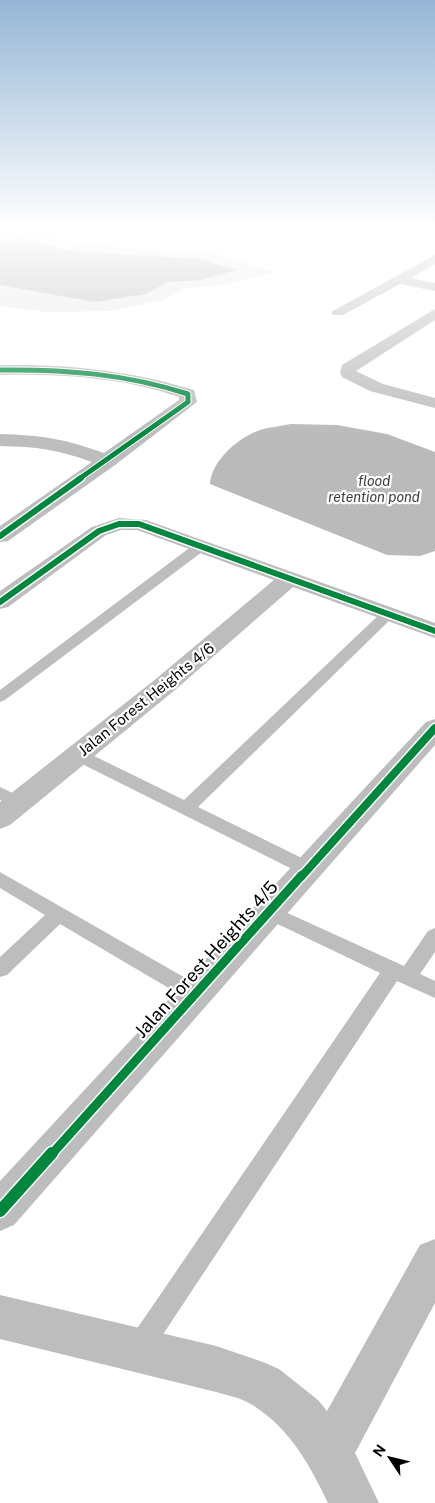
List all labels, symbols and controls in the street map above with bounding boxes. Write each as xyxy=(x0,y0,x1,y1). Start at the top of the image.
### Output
water label: flood retention pond xyxy=(328,473,420,505)
street label: Jalan Forest Heights 4/6 xyxy=(75,639,217,759)
street label: Jalan Forest Heights 4/5 xyxy=(130,876,282,1042)
north arrow xyxy=(365,1433,415,1483)
text: N xyxy=(370,1441,389,1460)

